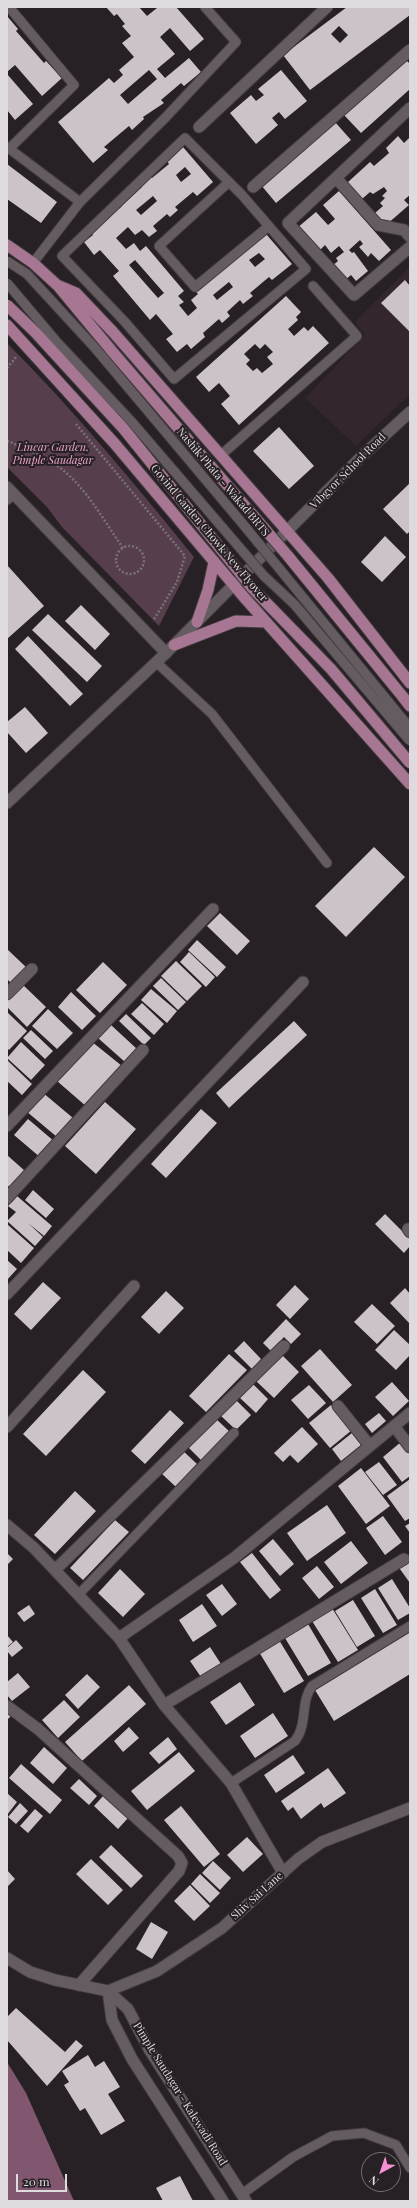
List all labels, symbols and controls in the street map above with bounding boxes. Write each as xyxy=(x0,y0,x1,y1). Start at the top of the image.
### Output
street label: Nashik Phata - Wakad BRTS xyxy=(174,425,272,539)
street label: Vibgyor School Road xyxy=(307,430,389,512)
park label: Linear Garden, Pimple Saudagar xyxy=(13,441,93,467)
street label: Govind Garden Chowk New Flyover xyxy=(148,462,270,604)
street label: Shiv Sai Lane xyxy=(228,1869,286,1923)
street label: Pimple Saudagar - Kalewadi Road xyxy=(130,2020,230,2168)
north arrow xyxy=(361,2152,401,2192)
scale bar xyxy=(18,2166,69,2192)
text: 20 m xyxy=(23,2173,50,2189)
text: N xyxy=(366,2173,381,2189)

